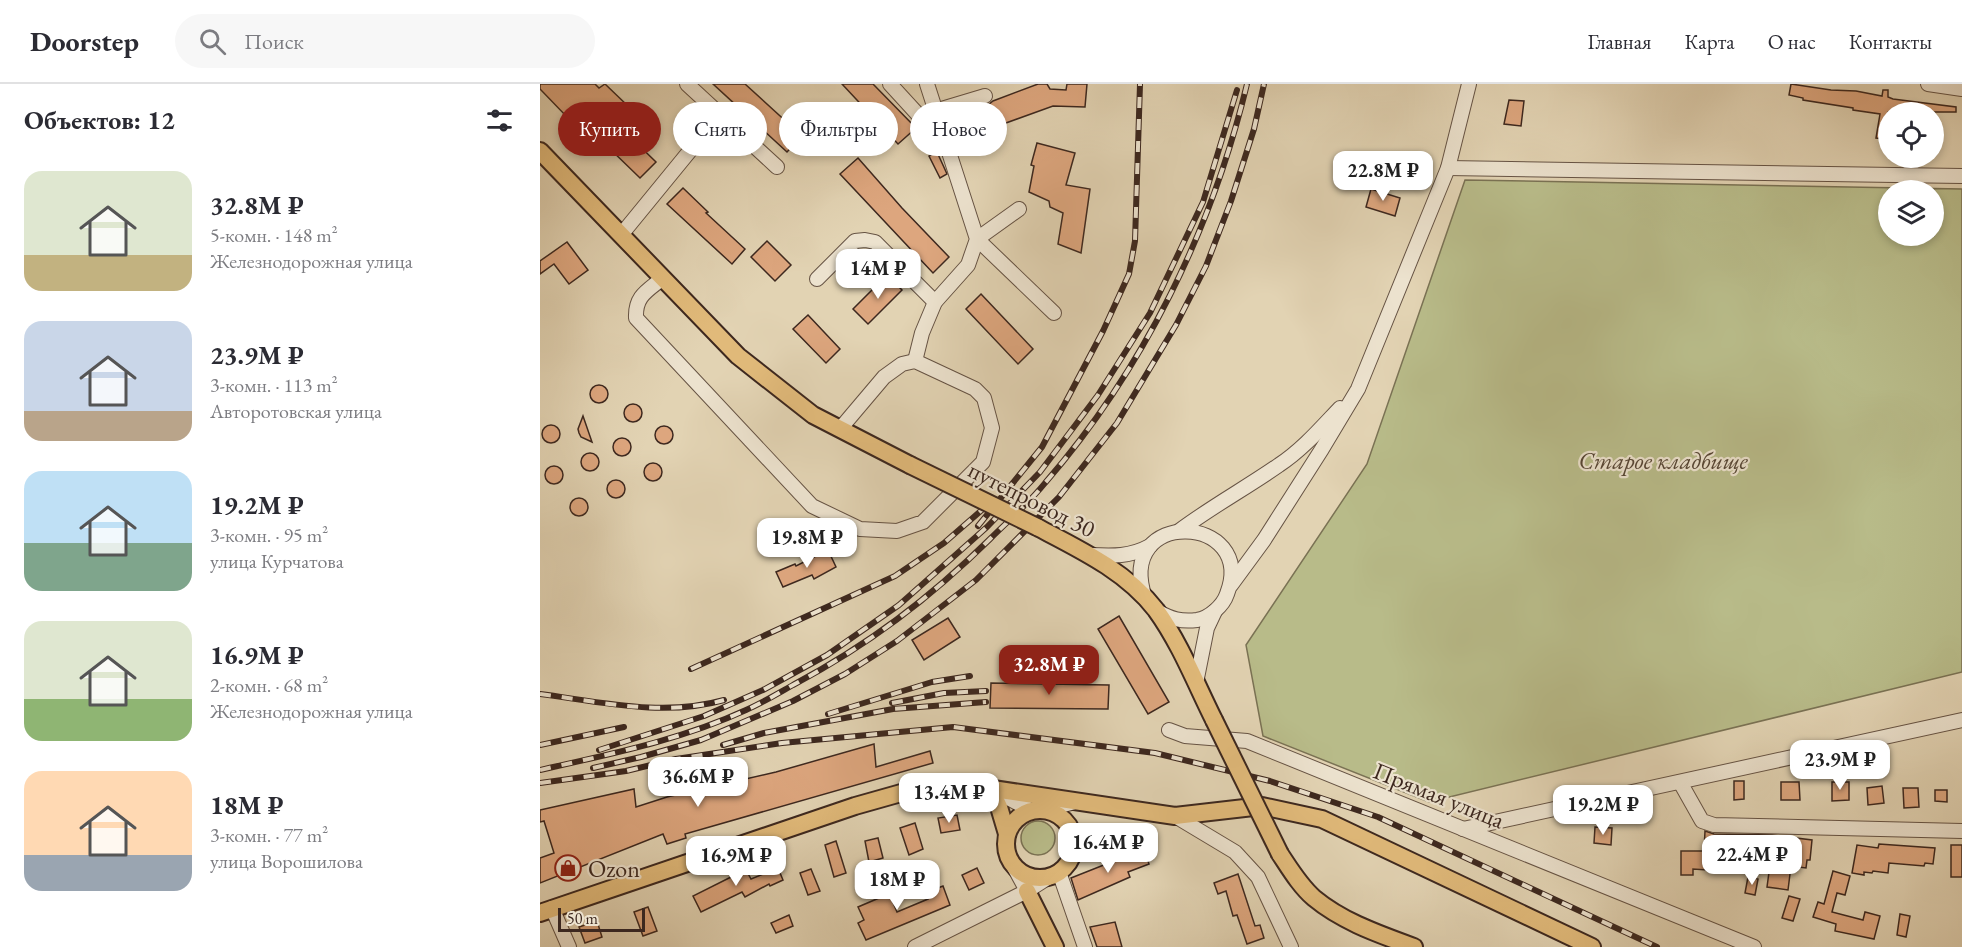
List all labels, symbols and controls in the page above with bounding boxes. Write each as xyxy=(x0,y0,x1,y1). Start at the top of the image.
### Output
search box xyxy=(175,14,595,68)
text: Doorstep xyxy=(30,23,139,59)
icon: search xyxy=(196,25,229,58)
text: Поиск xyxy=(244,27,304,56)
text: Главная xyxy=(1587,28,1651,55)
text: Карта xyxy=(1684,28,1735,55)
text: О нас xyxy=(1768,28,1816,55)
text: Контакты xyxy=(1849,28,1932,55)
chip: Купить xyxy=(558,102,661,156)
chip: Снять xyxy=(673,102,767,156)
chip: Фильтры xyxy=(779,102,898,156)
chip: Новое xyxy=(910,102,1007,156)
map controls xyxy=(1878,102,1944,246)
button: locate xyxy=(1878,102,1944,168)
text: Объектов: 12 xyxy=(24,103,175,137)
icon: filters xyxy=(483,104,516,137)
pin: 22.8M ₽ xyxy=(1328,151,1438,202)
text: 22.8M ₽ xyxy=(1347,157,1419,183)
button: layers xyxy=(1878,180,1944,246)
text: 32.8M ₽ xyxy=(210,188,304,222)
icon: home xyxy=(72,195,144,267)
text: 5-комн. · 148 m² xyxy=(210,222,338,248)
text: Железнодорожная улица xyxy=(210,248,413,274)
pin: 14M ₽ xyxy=(836,249,920,300)
text: 14M ₽ xyxy=(850,255,906,281)
text: 23.9M ₽ xyxy=(210,338,304,372)
icon: home xyxy=(72,345,144,417)
text: 3-комн. · 113 m² xyxy=(210,372,338,398)
text: Авторотовская улица xyxy=(210,398,382,424)
park label: Старое кладбище xyxy=(1578,445,1748,476)
street label: путепровод 30 xyxy=(963,454,1101,544)
text: 19.2M ₽ xyxy=(210,488,304,522)
icon: home xyxy=(72,495,144,567)
pin: 19.8M ₽ xyxy=(752,518,862,569)
text: 3-комн. · 95 m² xyxy=(210,522,328,548)
text: 19.8M ₽ xyxy=(771,524,843,550)
text: улица Курчатова xyxy=(210,548,344,574)
text: 16.9M ₽ xyxy=(210,638,304,672)
icon: home xyxy=(72,645,144,717)
pin: 32.8M ₽ xyxy=(994,645,1104,696)
text: 32.8M ₽ xyxy=(1013,651,1085,677)
text: 2-комн. · 68 m² xyxy=(210,672,328,698)
text: Железнодорожная улица xyxy=(210,698,413,724)
pin: 23.9M ₽ xyxy=(1785,740,1895,791)
text: 23.9M ₽ xyxy=(1804,746,1876,772)
street label: Прямая улица xyxy=(1369,755,1510,836)
pin: 36.6M ₽ xyxy=(643,757,753,808)
text: 36.6M ₽ xyxy=(662,763,734,789)
pin: 13.4M ₽ xyxy=(894,773,1004,824)
text: 13.4M ₽ xyxy=(913,779,985,805)
pin: 19.2M ₽ xyxy=(1548,785,1658,836)
text: 18M ₽ xyxy=(210,788,284,822)
text: 19.2M ₽ xyxy=(1567,791,1639,817)
icon: home xyxy=(72,795,144,867)
text: 3-комн. · 77 m² xyxy=(210,822,328,848)
pin: 16.4M ₽ xyxy=(1053,823,1163,874)
text: 16.4M ₽ xyxy=(1072,829,1144,855)
pin: 22.4M ₽ xyxy=(1697,835,1807,886)
pin: 16.9M ₽ xyxy=(681,836,791,887)
text: 22.4M ₽ xyxy=(1716,841,1788,867)
text: 16.9M ₽ xyxy=(700,842,772,868)
text: улица Ворошилова xyxy=(210,848,363,874)
shop icon: Ozon xyxy=(553,853,583,883)
place label: Ozon xyxy=(588,853,640,884)
pin: 18M ₽ xyxy=(855,860,939,911)
text: 18M ₽ xyxy=(869,866,925,892)
scale bar xyxy=(558,905,645,932)
text: 50 m xyxy=(567,908,598,929)

